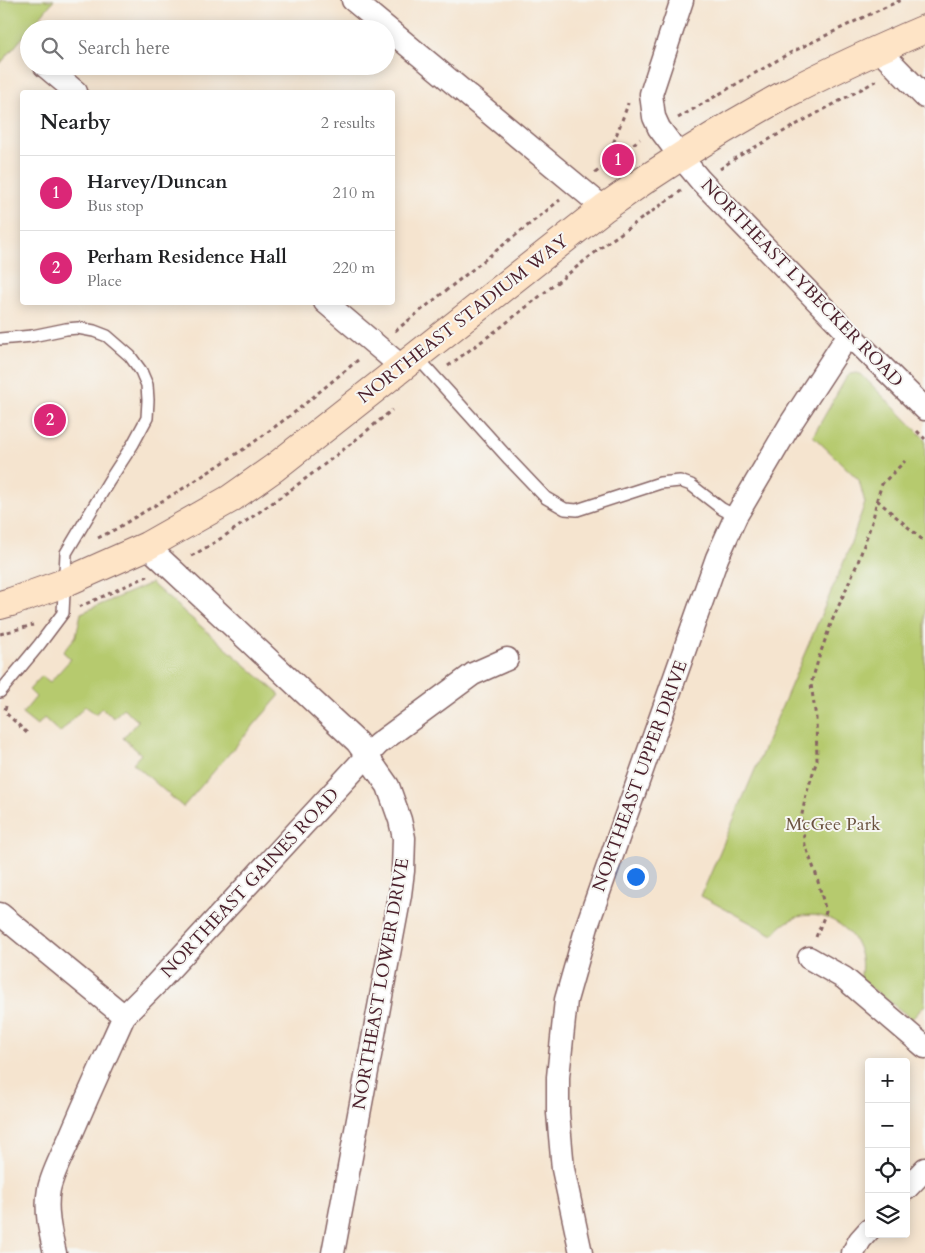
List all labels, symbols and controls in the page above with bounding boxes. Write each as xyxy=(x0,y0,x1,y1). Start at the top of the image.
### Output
search box xyxy=(20,20,395,75)
icon: search xyxy=(38,34,66,62)
text: Search here xyxy=(78,35,170,61)
text: Nearby xyxy=(40,108,111,137)
text: 2 results xyxy=(321,112,375,134)
pin: 1 xyxy=(602,141,634,179)
text: Harvey/Duncan xyxy=(87,169,228,195)
street label: NORTHEAST LYBECKER ROAD xyxy=(695,173,909,393)
text: 1 xyxy=(52,182,60,204)
text: 210 m xyxy=(333,182,375,204)
text: Bus stop xyxy=(87,195,144,217)
street label: NORTHEAST STADIUM WAY xyxy=(352,228,574,409)
text: Perham Residence Hall xyxy=(87,244,287,270)
text: 2 xyxy=(52,257,60,279)
text: 220 m xyxy=(333,257,375,279)
text: Place xyxy=(87,270,122,292)
pin: 2 xyxy=(34,401,66,439)
street label: NORTHEAST UPPER DRIVE xyxy=(586,657,694,895)
street label: NORTHEAST GAINES ROAD xyxy=(155,782,345,984)
park label: McGee Park xyxy=(785,812,881,837)
street label: NORTHEAST LOWER DRIVE xyxy=(347,856,415,1112)
your location xyxy=(623,864,649,890)
map controls xyxy=(865,1058,910,1238)
button: + xyxy=(865,1058,910,1103)
button: − xyxy=(865,1103,910,1148)
button: locate xyxy=(865,1148,910,1193)
button: layers xyxy=(865,1193,910,1238)

